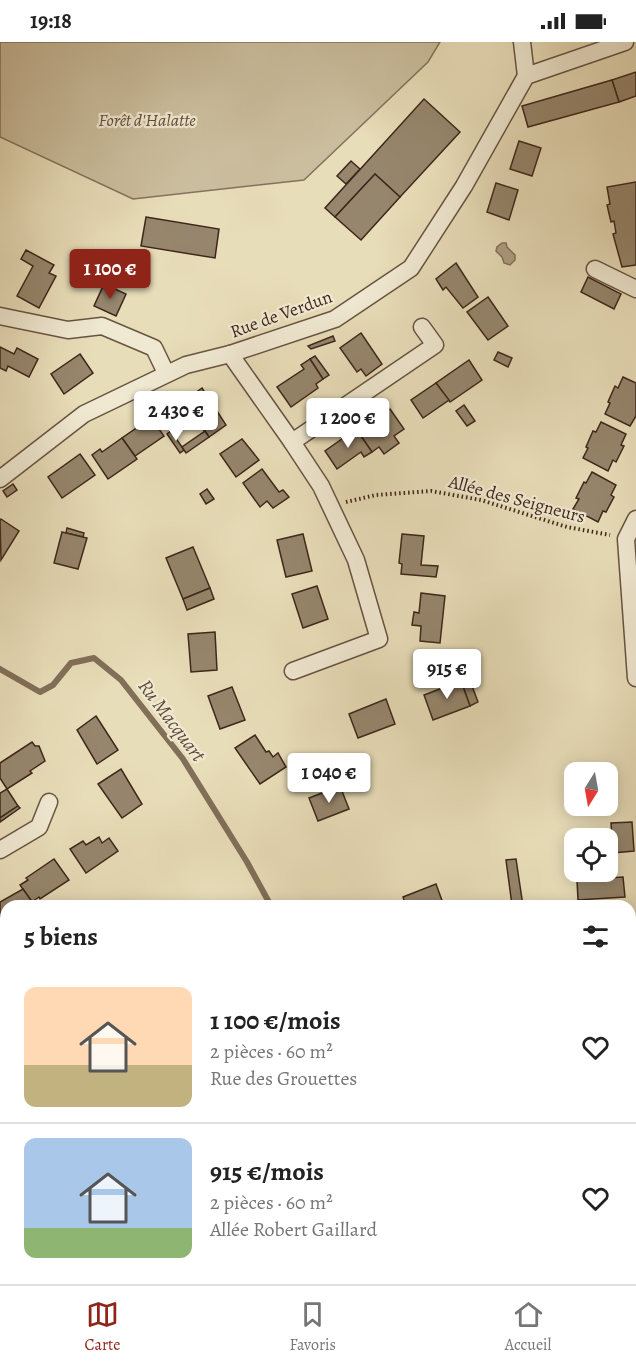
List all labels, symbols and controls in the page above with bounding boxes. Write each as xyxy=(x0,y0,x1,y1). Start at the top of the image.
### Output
text: 19:18 xyxy=(30,6,72,36)
park label: Forêt d'Halatte xyxy=(98,108,196,132)
pin: 1 100 € xyxy=(55,249,165,300)
text: 1 100 € xyxy=(84,255,136,282)
street label: Rue de Verdun xyxy=(227,284,335,344)
pin: 2 430 € xyxy=(121,391,231,442)
text: 2 430 € xyxy=(148,397,204,424)
pin: 1 200 € xyxy=(293,398,403,449)
text: 1 200 € xyxy=(320,404,376,431)
street label: Allée des Seigneurs xyxy=(445,469,588,529)
pin: 915 € xyxy=(405,649,489,700)
text: 915 € xyxy=(427,655,467,682)
water label: Ru Macquart xyxy=(132,674,212,768)
pin: 1 040 € xyxy=(274,753,384,804)
text: 1 040 € xyxy=(301,759,357,786)
north arrow xyxy=(564,762,618,816)
map controls xyxy=(564,762,618,882)
button: locate xyxy=(564,828,618,882)
text: 5 biens xyxy=(24,919,98,954)
icon: filters xyxy=(579,920,612,953)
text: 1 100 €/mois xyxy=(210,1003,341,1038)
icon: home xyxy=(72,1011,144,1083)
icon: heart xyxy=(579,1031,612,1064)
text: 2 pièces · 60 m² xyxy=(210,1038,333,1065)
text: Rue des Grouettes xyxy=(210,1065,357,1092)
text: 915 €/mois xyxy=(210,1154,324,1189)
icon: home xyxy=(72,1162,144,1234)
icon: heart xyxy=(579,1182,612,1215)
text: 2 pièces · 60 m² xyxy=(210,1189,333,1216)
text: Allée Robert Gaillard xyxy=(210,1216,377,1243)
tab: Carte xyxy=(84,1298,121,1356)
tab: Favoris xyxy=(289,1298,336,1356)
tab: Accueil xyxy=(505,1298,552,1356)

